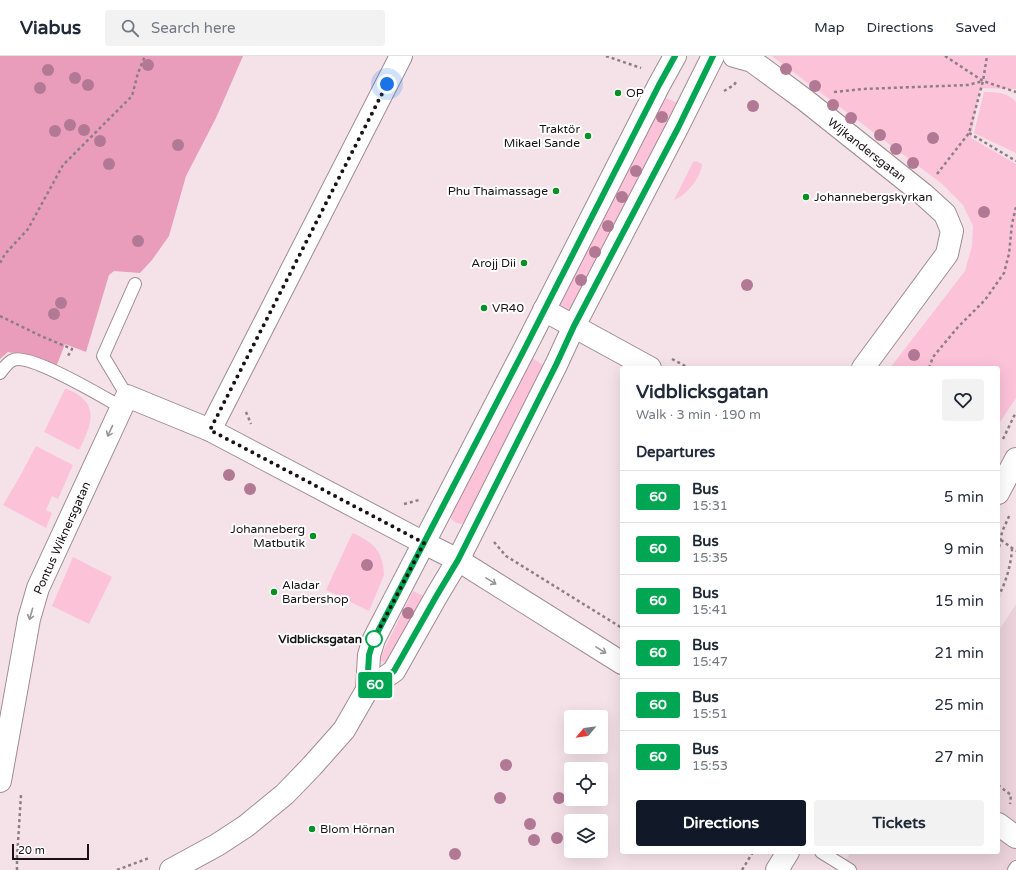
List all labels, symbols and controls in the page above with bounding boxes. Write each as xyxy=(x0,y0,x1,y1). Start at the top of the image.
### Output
search box xyxy=(105,10,385,46)
text: Viabus xyxy=(20,17,81,39)
icon: search xyxy=(119,17,141,39)
text: Search here xyxy=(151,19,235,37)
text: Map xyxy=(814,19,845,36)
text: Directions xyxy=(867,19,934,36)
text: Saved xyxy=(956,19,996,36)
your location xyxy=(377,74,397,94)
place label: OP xyxy=(626,86,644,100)
marker: OP xyxy=(613,88,623,98)
street label: Wijkandersgatan xyxy=(825,115,909,185)
place label: Traktör Mikael Sande xyxy=(504,122,580,150)
marker: Traktör Mikael Sande xyxy=(583,131,593,141)
place label: Phu Thaimassage xyxy=(448,184,548,198)
marker: Phu Thaimassage xyxy=(551,186,561,196)
place label: Johannebergskyrkan xyxy=(814,190,933,204)
marker: Johannebergskyrkan xyxy=(801,192,811,202)
place label: Arojj Dii xyxy=(471,256,516,270)
marker: Arojj Dii xyxy=(519,258,529,268)
place label: VR40 xyxy=(492,301,524,315)
marker: VR40 xyxy=(479,303,489,313)
button: heart xyxy=(942,379,984,421)
text: Vidblicksgatan xyxy=(636,381,769,403)
text: Walk · 3 min · 190 m xyxy=(636,407,761,423)
one-way arrow xyxy=(106,425,113,437)
text: Departures xyxy=(636,443,715,461)
street label: Pontus Wiknersgatan xyxy=(31,479,93,597)
text: Bus xyxy=(692,480,719,498)
text: 60 xyxy=(649,488,667,505)
text: 5 min xyxy=(944,488,984,506)
text: 15:31 xyxy=(692,498,728,514)
place label: Johanneberg Matbutik xyxy=(230,522,305,550)
marker: Johanneberg Matbutik xyxy=(308,531,318,541)
text: Bus xyxy=(692,532,719,550)
text: 60 xyxy=(649,540,667,557)
text: 9 min xyxy=(944,540,984,558)
text: 15:35 xyxy=(692,550,728,566)
one-way arrow xyxy=(485,577,496,585)
place label: Aladar Barbershop xyxy=(282,578,349,606)
text: Bus xyxy=(692,584,719,602)
marker: Aladar Barbershop xyxy=(269,587,279,597)
text: 60 xyxy=(649,592,667,609)
text: 15 min xyxy=(935,592,984,610)
text: 15:41 xyxy=(692,602,728,618)
one-way arrow xyxy=(27,607,34,620)
marker: Vidblicksgatan xyxy=(365,630,383,648)
place label: Vidblicksgatan xyxy=(278,632,362,647)
text: Bus xyxy=(692,636,719,654)
text: 60 xyxy=(649,644,667,661)
text: 21 min xyxy=(935,644,984,662)
one-way arrow xyxy=(595,646,606,654)
text: 15:47 xyxy=(692,654,728,670)
line badge: 60 xyxy=(357,672,393,698)
text: 60 xyxy=(366,676,384,693)
text: Bus xyxy=(692,688,719,706)
text: 60 xyxy=(649,696,667,713)
text: 25 min xyxy=(935,696,984,714)
text: 15:51 xyxy=(692,706,728,722)
north arrow xyxy=(564,710,608,754)
map controls xyxy=(564,710,608,858)
text: Bus xyxy=(692,740,719,758)
text: 60 xyxy=(649,748,667,765)
text: 27 min xyxy=(935,748,984,766)
text: 15:53 xyxy=(692,758,728,774)
button: locate xyxy=(564,762,608,806)
button: Directions xyxy=(636,800,806,846)
button: Tickets xyxy=(814,800,984,846)
button: layers xyxy=(564,814,608,858)
place label: Blom Hörnan xyxy=(320,822,395,836)
marker: Blom Hörnan xyxy=(307,824,317,834)
scale bar xyxy=(12,842,89,861)
text: 20 m xyxy=(18,844,45,857)

